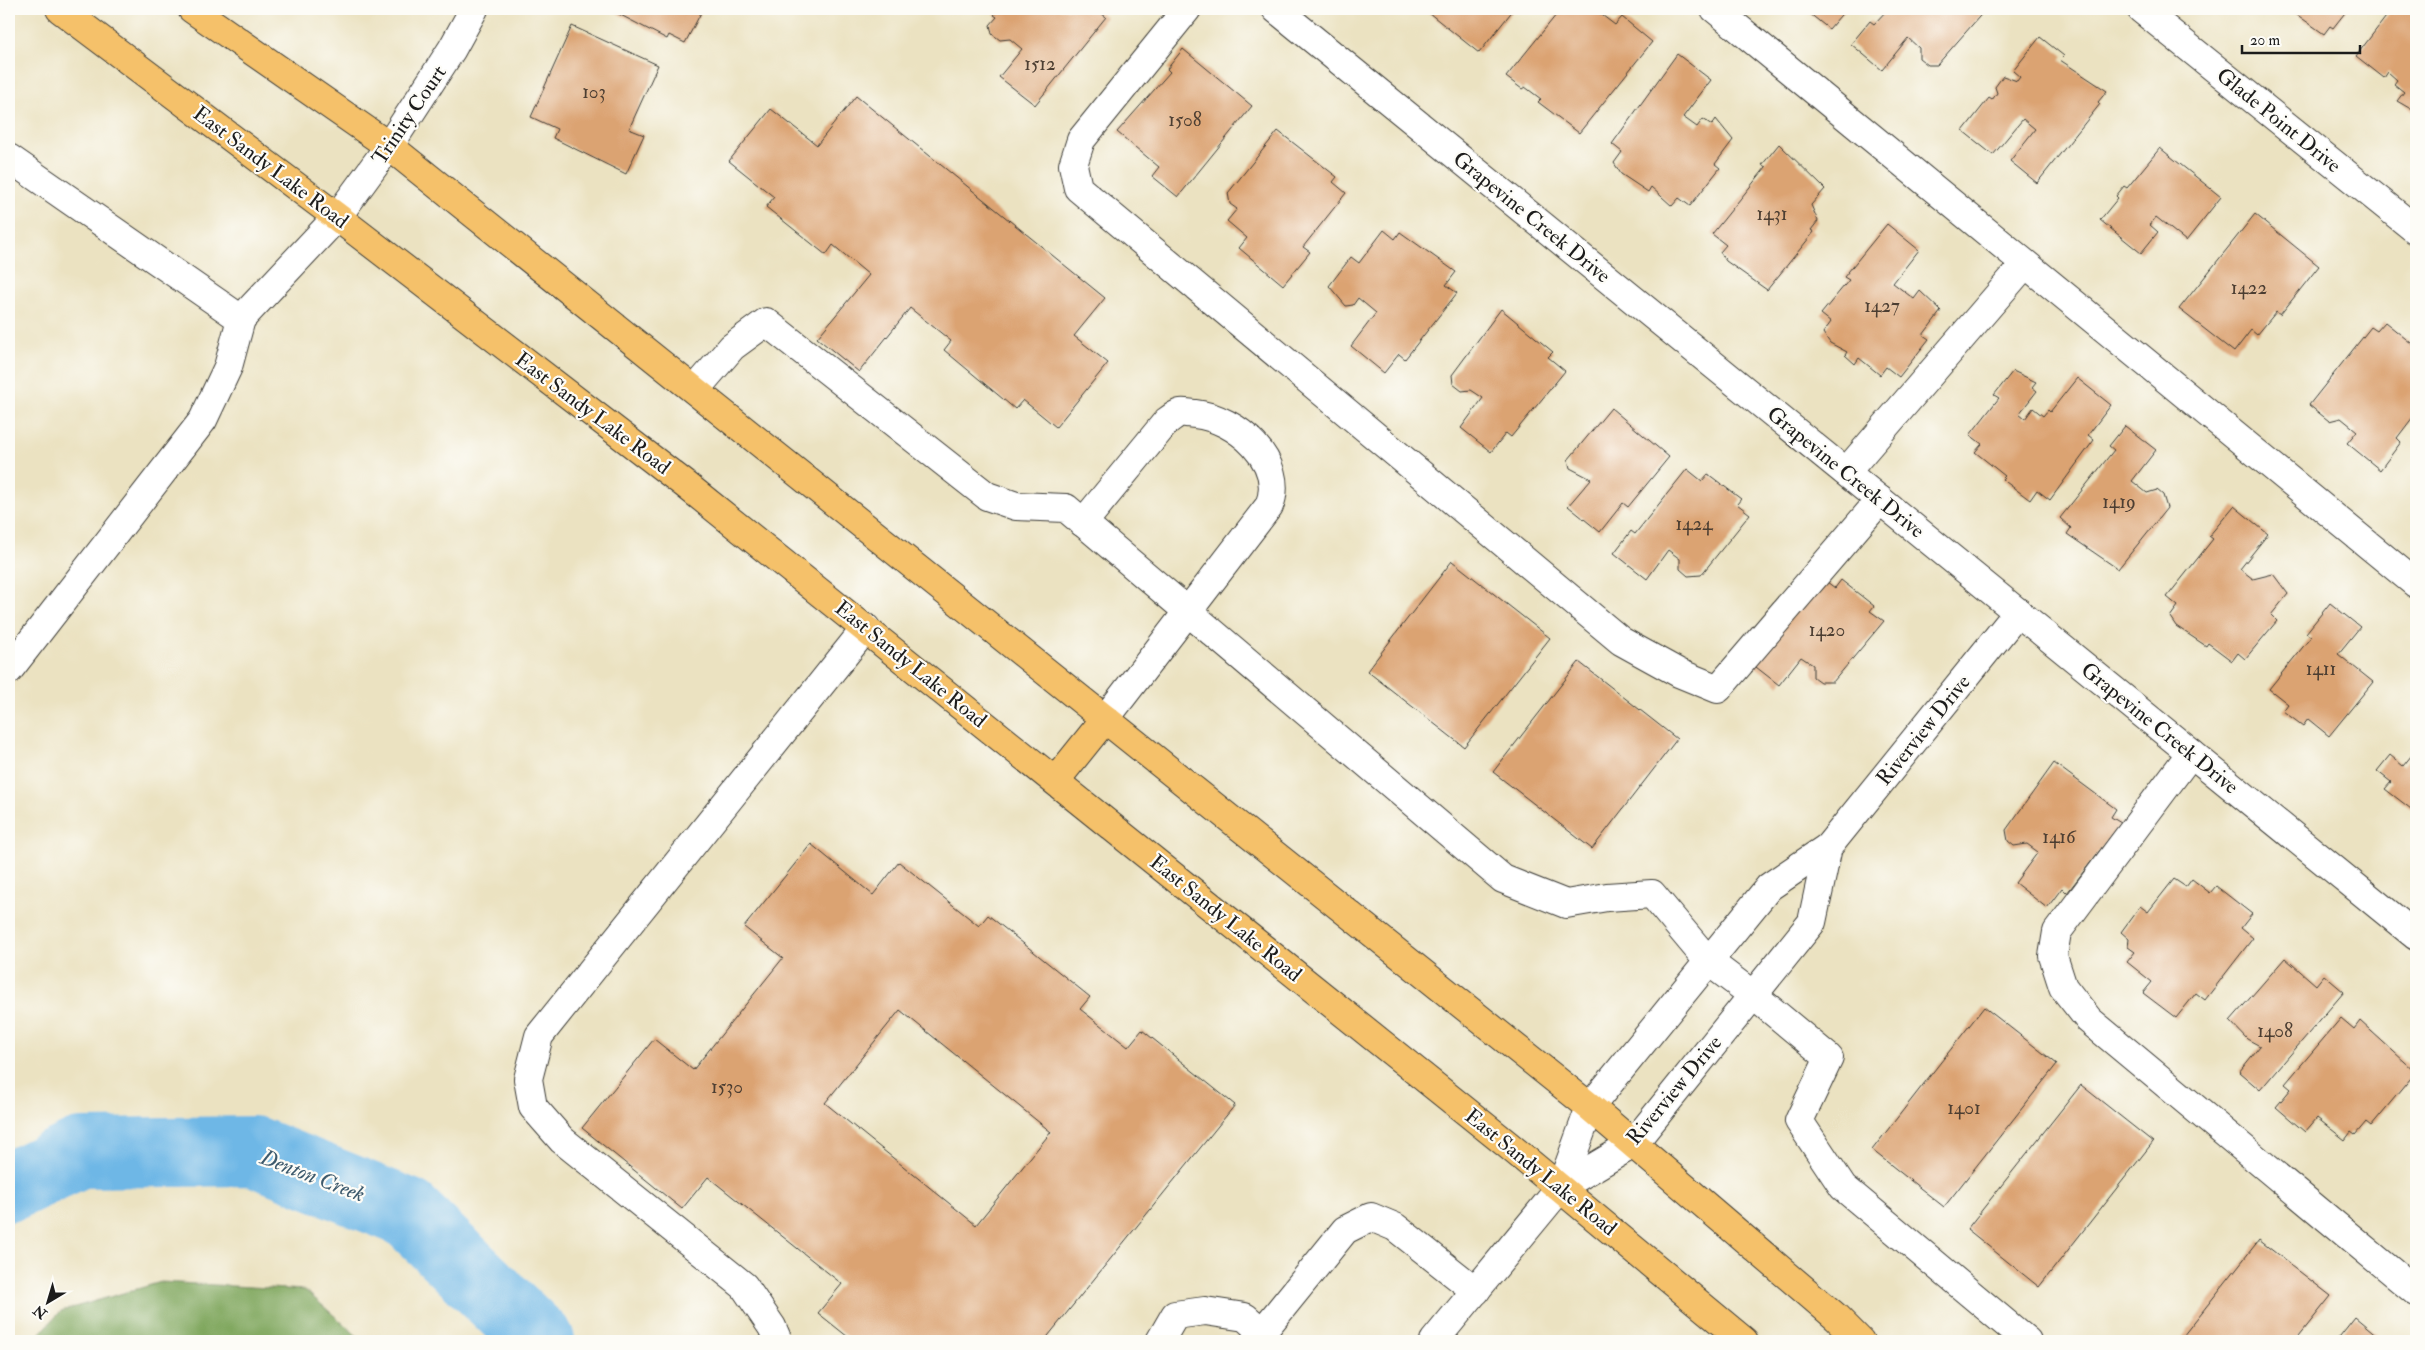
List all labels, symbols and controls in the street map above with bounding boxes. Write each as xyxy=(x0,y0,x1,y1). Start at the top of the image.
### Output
scale bar xyxy=(2242,22,2360,54)
text: 20 m xyxy=(2250,31,2280,50)
house number: 1512 xyxy=(1024,52,1056,76)
street label: Trinity Court xyxy=(366,60,453,170)
street label: Glade Point Drive xyxy=(2211,62,2347,179)
house number: 103 xyxy=(582,80,606,104)
street label: East Sandy Lake Road xyxy=(188,100,354,235)
house number: 1508 xyxy=(1168,108,1202,132)
street label: Grapevine Creek Drive xyxy=(1447,145,1616,289)
house number: 1431 xyxy=(1756,202,1788,226)
house number: 1422 xyxy=(2231,276,2267,300)
house number: 1427 xyxy=(1864,294,1900,318)
street label: East Sandy Lake Road xyxy=(510,346,676,481)
street label: Grapevine Creek Drive xyxy=(1761,400,1930,544)
house number: 1419 xyxy=(2102,490,2136,514)
house number: 1424 xyxy=(1676,512,1713,536)
street label: East Sandy Lake Road xyxy=(829,595,993,734)
house number: 1420 xyxy=(1809,618,1845,642)
street label: Grapevine Creek Drive xyxy=(2075,656,2244,800)
house number: 1411 xyxy=(2306,657,2336,681)
street label: Riverview Drive xyxy=(1870,669,1976,791)
house number: 1416 xyxy=(2042,825,2077,849)
street label: East Sandy Lake Road xyxy=(1144,849,1308,988)
house number: 1408 xyxy=(2257,1019,2293,1043)
street label: Riverview Drive xyxy=(1621,1030,1728,1151)
house number: 1530 xyxy=(711,1075,743,1099)
house number: 1401 xyxy=(1947,1096,1981,1120)
street label: East Sandy Lake Road xyxy=(1459,1103,1623,1242)
water label: Denton Creek xyxy=(255,1143,369,1209)
north arrow xyxy=(22,1278,72,1328)
text: N xyxy=(30,1301,51,1323)

